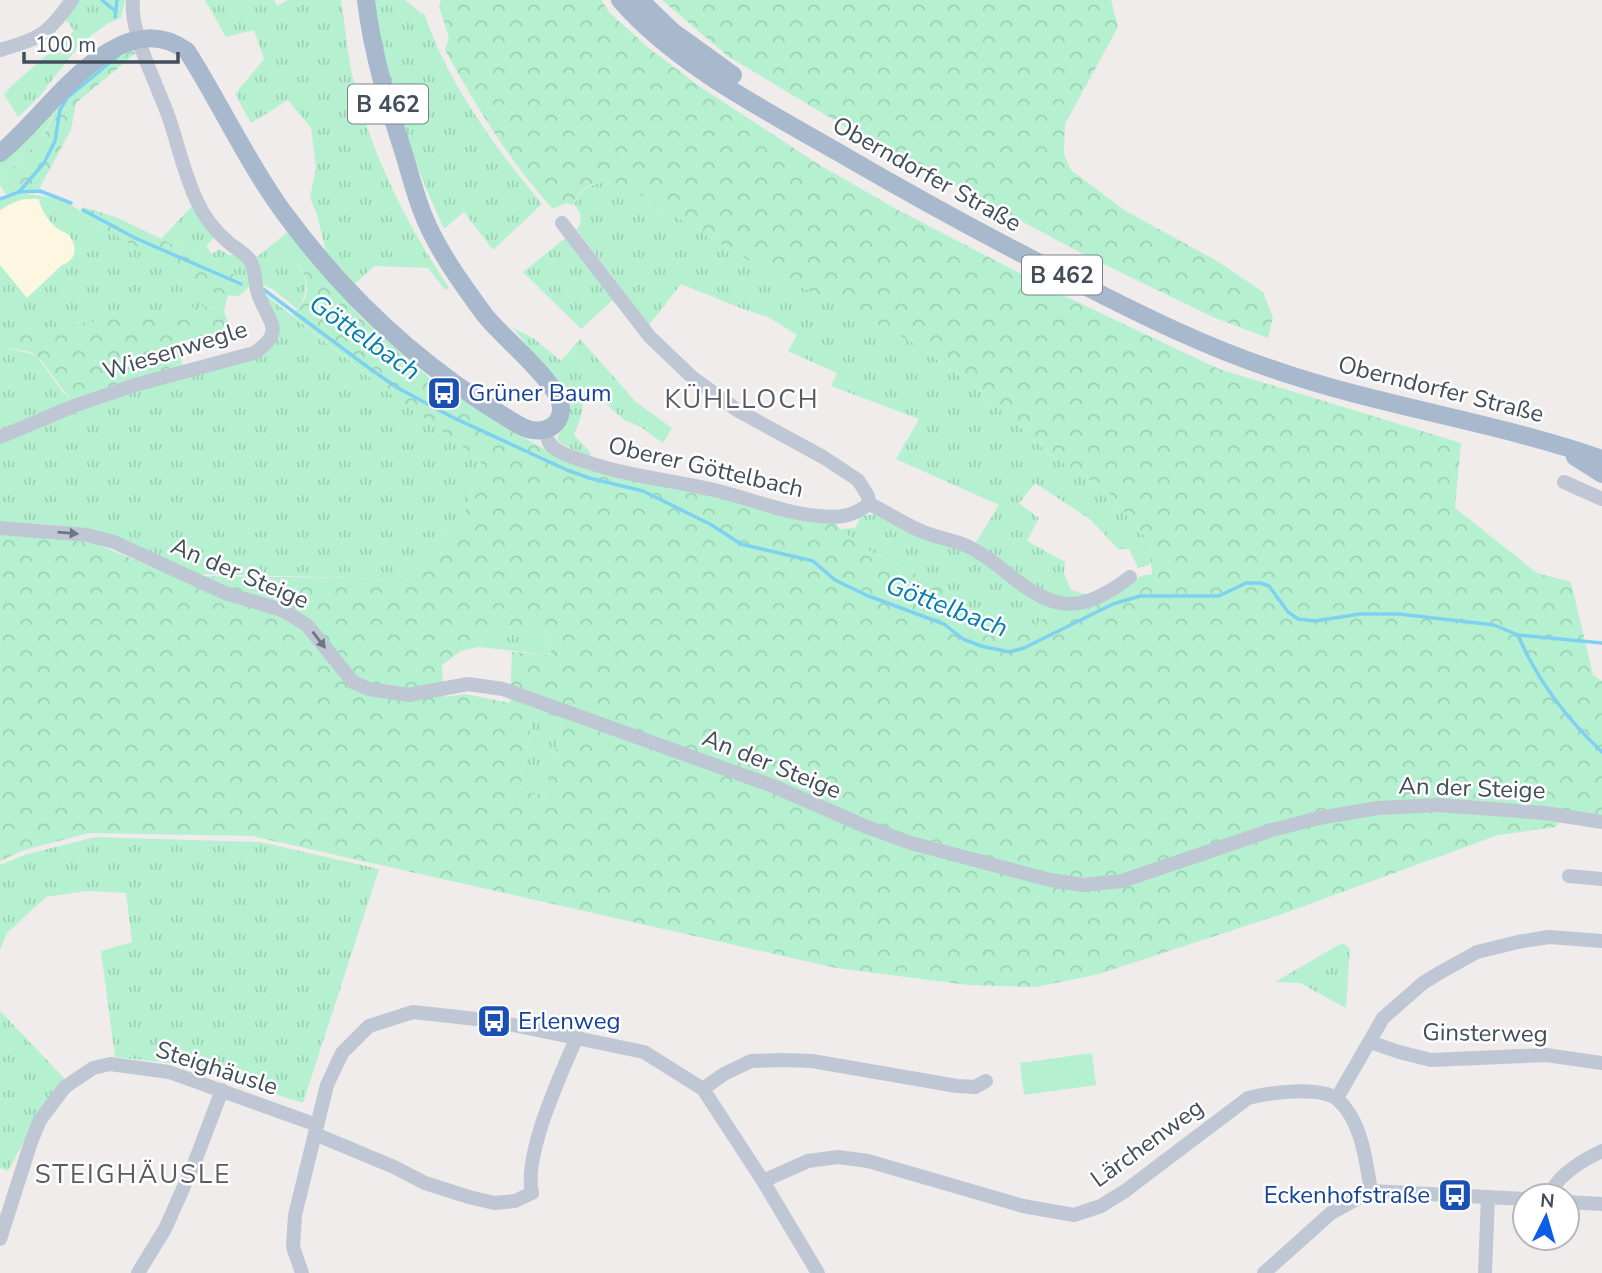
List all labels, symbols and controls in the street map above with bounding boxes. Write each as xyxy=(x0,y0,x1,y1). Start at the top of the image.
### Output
scale bar xyxy=(24,21,178,65)
text: 100 m xyxy=(35,31,96,59)
road number: B 462 xyxy=(348,85,428,124)
street label: Oberndorfer Straße xyxy=(827,109,1027,239)
road number: B 462 xyxy=(1022,256,1102,294)
water label: Göttelbach xyxy=(302,286,427,389)
street label: Wiesenwegle xyxy=(99,313,251,387)
street label: Oberndorfer Straße xyxy=(1335,348,1547,430)
bus stop icon: Grüner Baum xyxy=(425,374,463,412)
place label: Grüner Baum xyxy=(468,377,612,409)
district label: KÜHLLOCH xyxy=(664,382,820,417)
street label: Oberer Göttelbach xyxy=(605,429,807,505)
one-way arrow xyxy=(57,528,79,539)
street label: An der Steige xyxy=(166,530,314,616)
water label: Göttelbach xyxy=(881,567,1013,646)
one-way arrow xyxy=(311,631,325,649)
street label: An der Steige xyxy=(698,722,846,806)
street label: An der Steige xyxy=(1398,769,1546,807)
bus stop icon: Erlenweg xyxy=(475,1002,513,1040)
place label: Erlenweg xyxy=(518,1005,621,1037)
street label: Ginsterweg xyxy=(1422,1016,1548,1050)
street label: Steighäusle xyxy=(152,1033,282,1103)
street label: Lärchenweg xyxy=(1084,1091,1210,1195)
district label: STEIGHÄUSLE xyxy=(35,1157,231,1192)
bus stop icon: Eckenhofstraße xyxy=(1436,1176,1474,1214)
place label: Eckenhofstraße xyxy=(1264,1179,1430,1211)
north arrow xyxy=(1511,1182,1581,1252)
text: N xyxy=(1539,1187,1556,1215)

